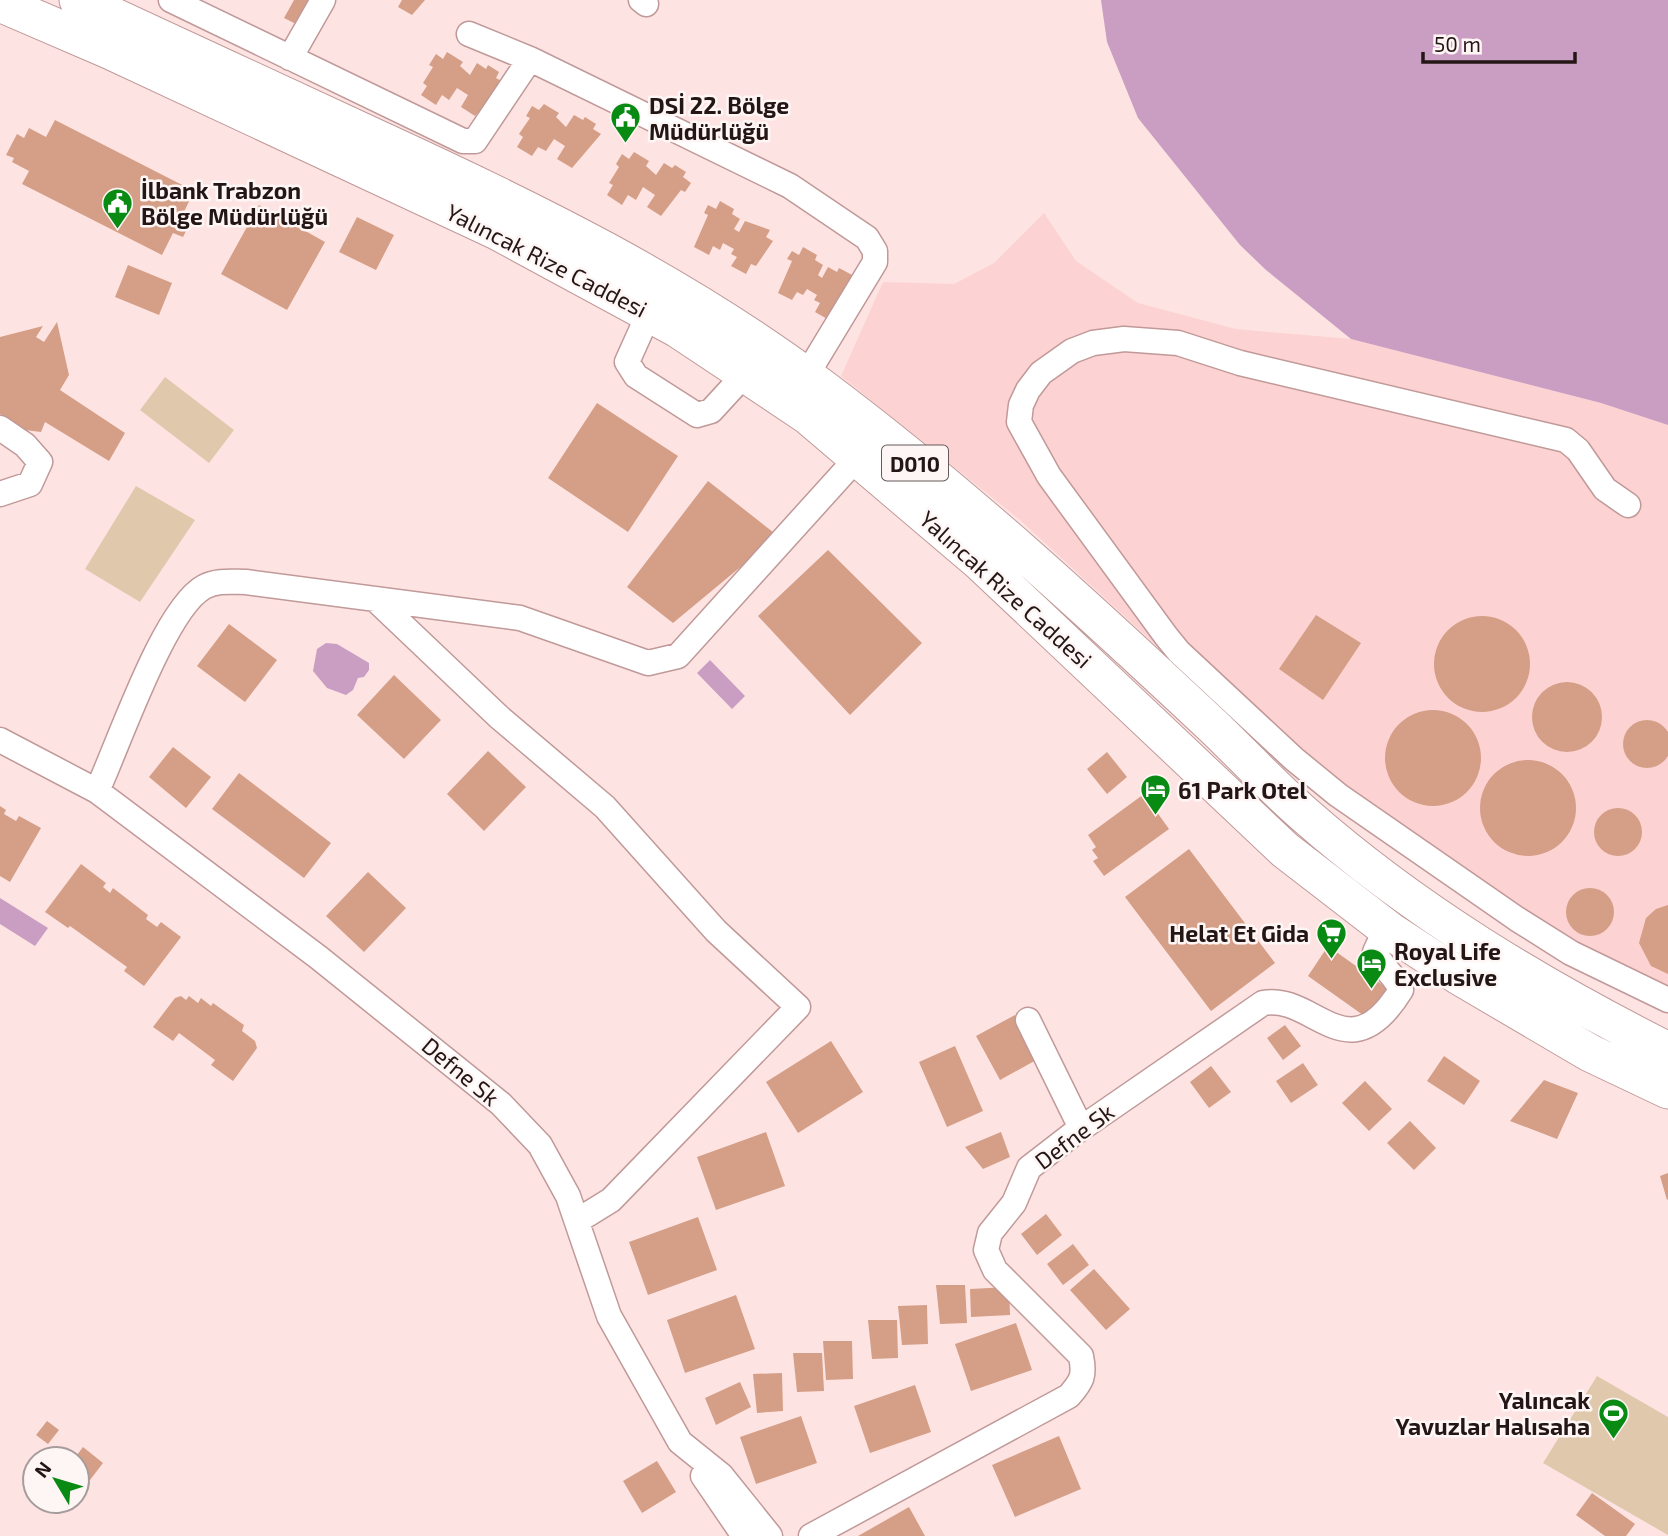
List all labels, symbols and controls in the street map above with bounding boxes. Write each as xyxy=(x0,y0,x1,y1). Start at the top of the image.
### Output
scale bar xyxy=(1423,21,1575,65)
text: 50 m xyxy=(1434,31,1481,56)
place label: DSİ 22. Bölge Müdürlüğü xyxy=(649,91,789,145)
public building icon: DSİ 22. Bölge Müdürlüğü xyxy=(609,101,643,145)
place label: İlbank Trabzon Bölge Müdürlüğü xyxy=(141,176,328,230)
public building icon: İlbank Trabzon Bölge Müdürlüğü xyxy=(101,186,135,230)
street label: Yalıncak Rize Caddesi xyxy=(442,197,652,323)
road number: D010 xyxy=(882,446,948,480)
street label: Yalıncak Rize Caddesi xyxy=(914,504,1098,674)
hotel icon: 61 Park Otel xyxy=(1138,773,1172,817)
place label: 61 Park Otel xyxy=(1178,776,1307,804)
supermarket icon: Helat Et Gida xyxy=(1315,916,1349,960)
place label: Helat Et Gida xyxy=(1169,919,1309,947)
place label: Royal Life Exclusive xyxy=(1394,937,1501,991)
hotel icon: Royal Life Exclusive xyxy=(1354,947,1388,991)
street label: Defne Sk xyxy=(417,1031,505,1111)
street label: Defne Sk xyxy=(1029,1097,1119,1175)
place label: Yalıncak Yavuzlar Halısaha xyxy=(1395,1386,1590,1440)
sports icon: Yalıncak Yavuzlar Halısaha xyxy=(1596,1396,1630,1440)
north arrow xyxy=(21,1445,91,1515)
text: N xyxy=(29,1457,55,1482)

